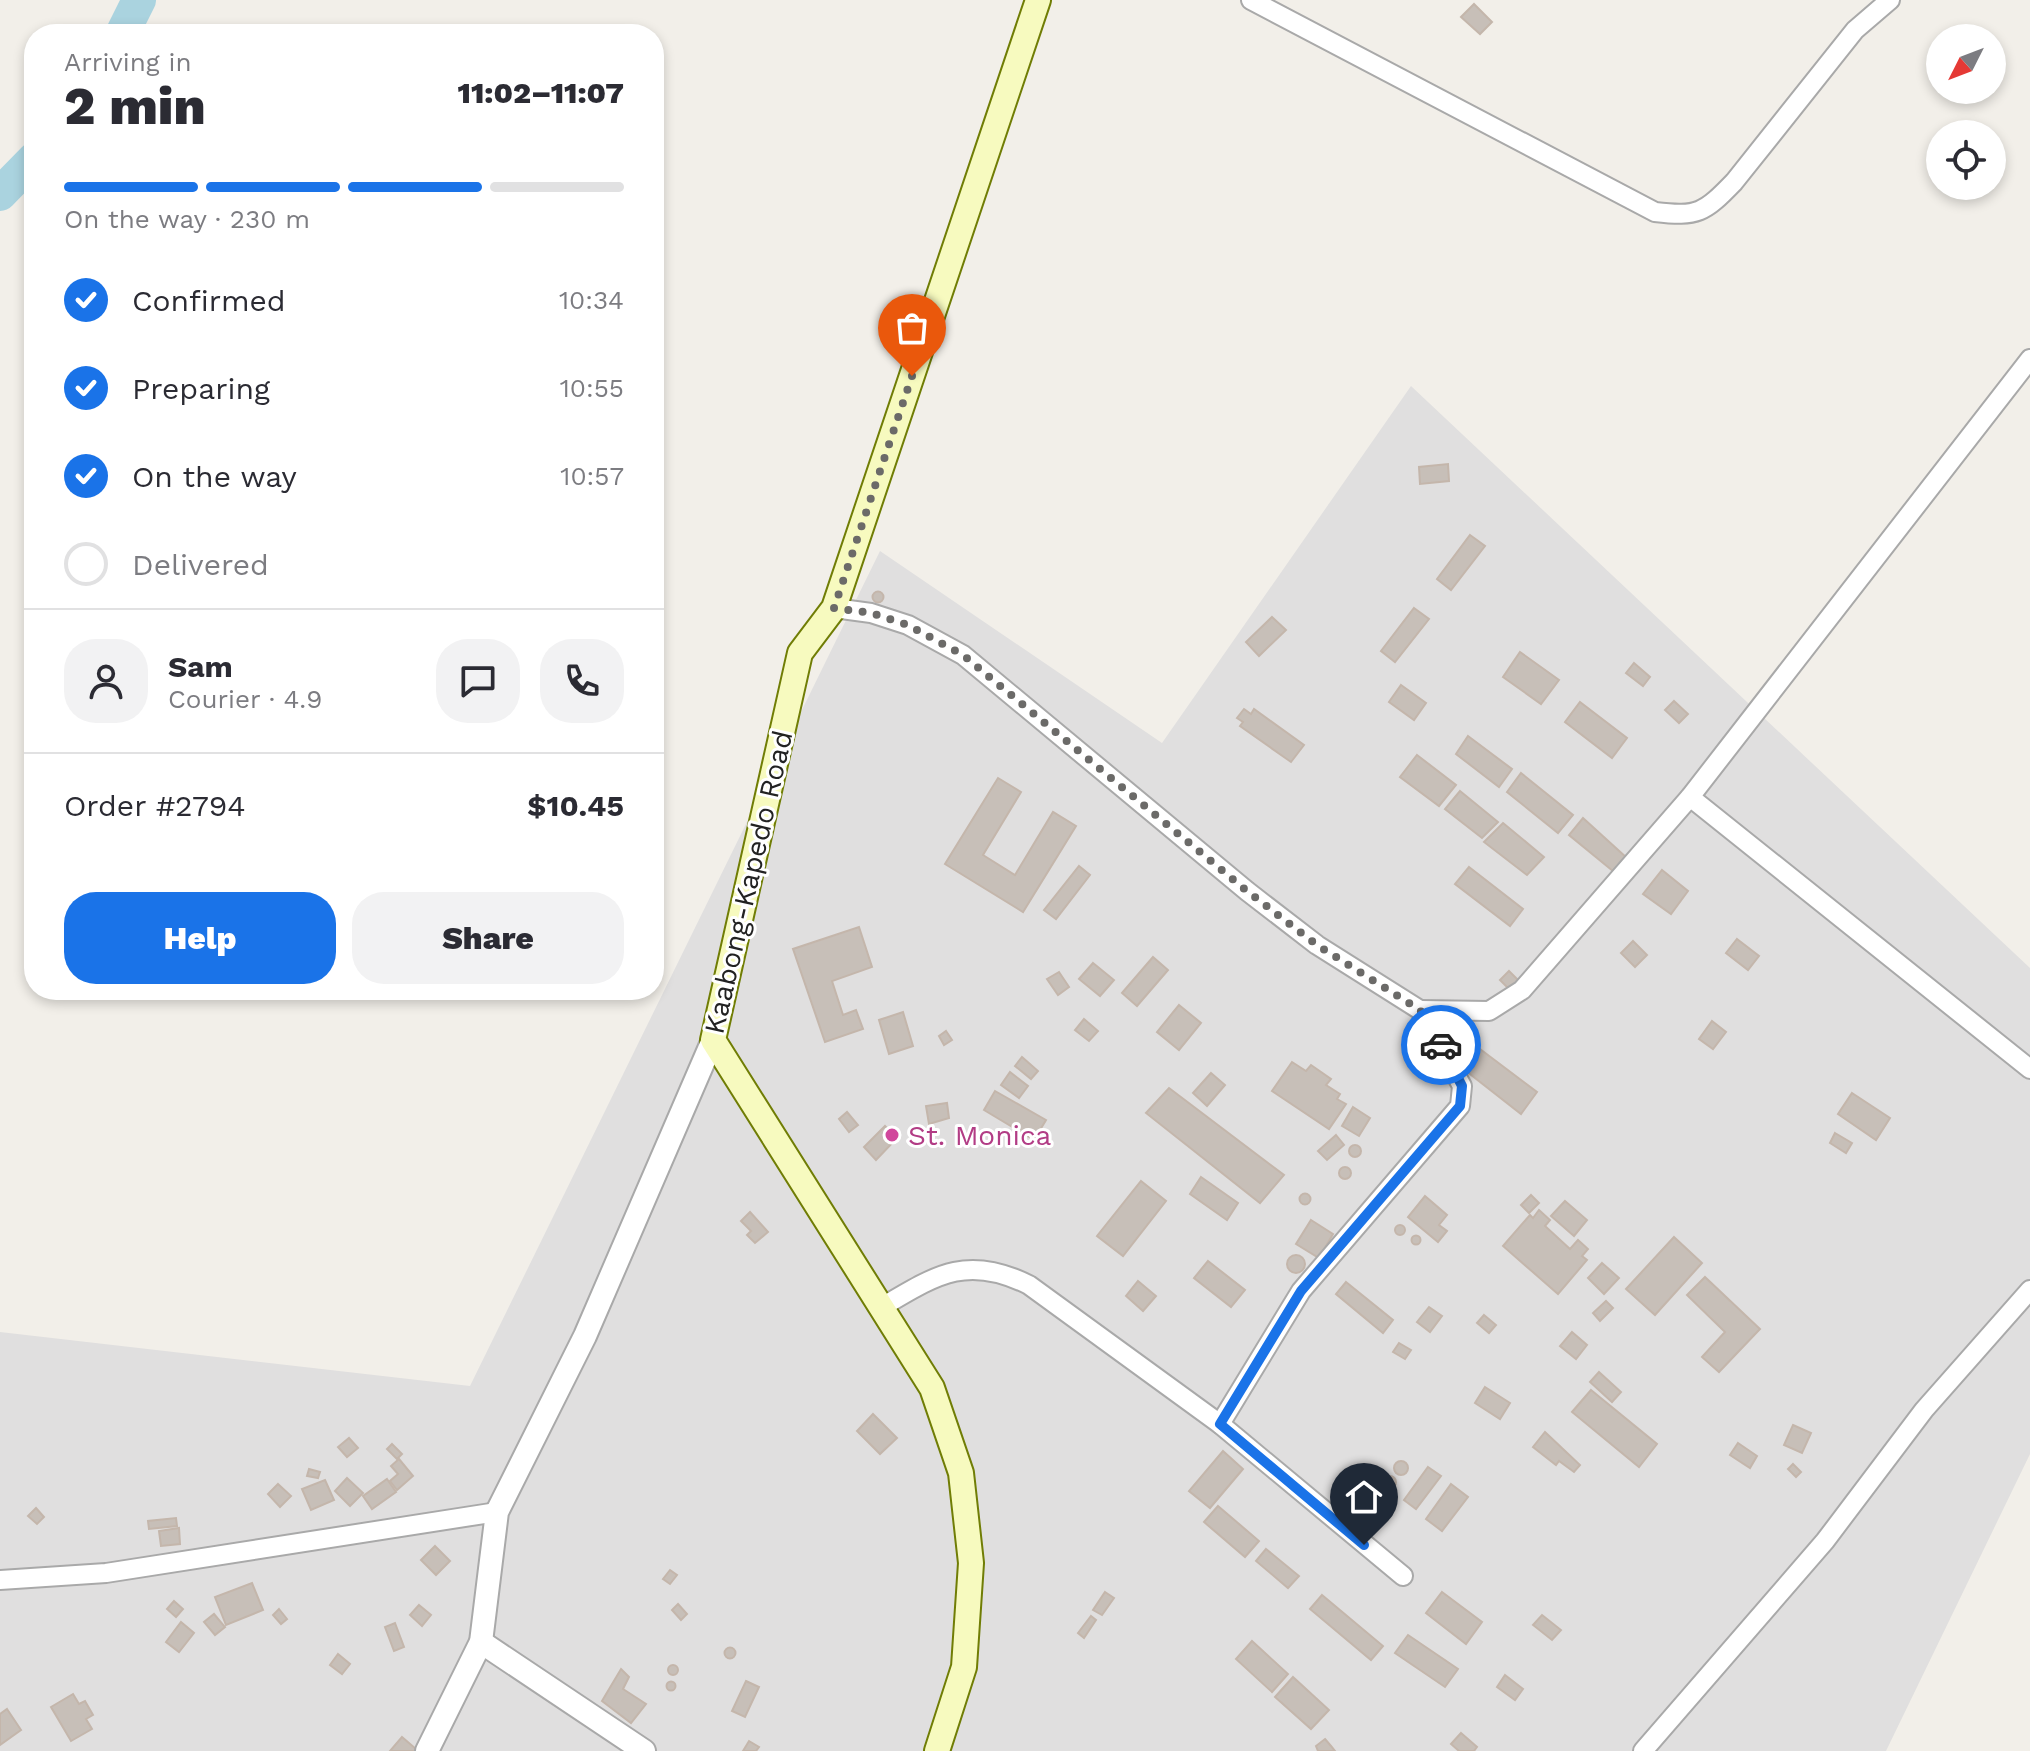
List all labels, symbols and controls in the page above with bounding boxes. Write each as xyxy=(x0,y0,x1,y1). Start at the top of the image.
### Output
north arrow xyxy=(1926,24,2006,104)
map controls xyxy=(1926,24,2006,200)
text: Arriving in xyxy=(64,47,192,77)
text: 11:02–11:07 xyxy=(458,75,624,110)
text: 2 min xyxy=(64,76,206,137)
button: locate xyxy=(1926,120,2006,200)
text: On the way · 230 m xyxy=(64,204,310,234)
icon: check xyxy=(64,278,108,322)
text: Confirmed xyxy=(132,283,286,318)
text: 10:34 xyxy=(559,285,624,315)
pin xyxy=(878,294,946,376)
icon: bag xyxy=(890,306,934,350)
icon: check xyxy=(64,366,108,410)
text: Preparing xyxy=(132,371,270,406)
text: 10:55 xyxy=(560,373,624,403)
icon: check xyxy=(64,454,108,498)
text: On the way xyxy=(132,459,297,494)
text: 10:57 xyxy=(560,461,624,491)
text: Delivered xyxy=(132,547,269,582)
button: person xyxy=(64,639,148,723)
button: chat xyxy=(436,639,520,723)
button: phone xyxy=(540,639,624,723)
text: Sam xyxy=(168,649,233,684)
text: Courier · 4.9 xyxy=(168,684,322,714)
street label: Kaabong-Kapedo Road xyxy=(698,727,799,1037)
text: Order #2794 xyxy=(64,788,246,823)
text: $10.45 xyxy=(527,788,624,823)
button: Help xyxy=(64,892,336,984)
button: Share xyxy=(352,892,624,984)
courier xyxy=(1401,1005,1481,1085)
icon: car xyxy=(1419,1023,1463,1067)
place label: St. Monica xyxy=(908,1119,1052,1152)
marker: St. Monica xyxy=(883,1126,901,1144)
pin xyxy=(1330,1463,1398,1545)
icon: home xyxy=(1342,1475,1386,1519)

